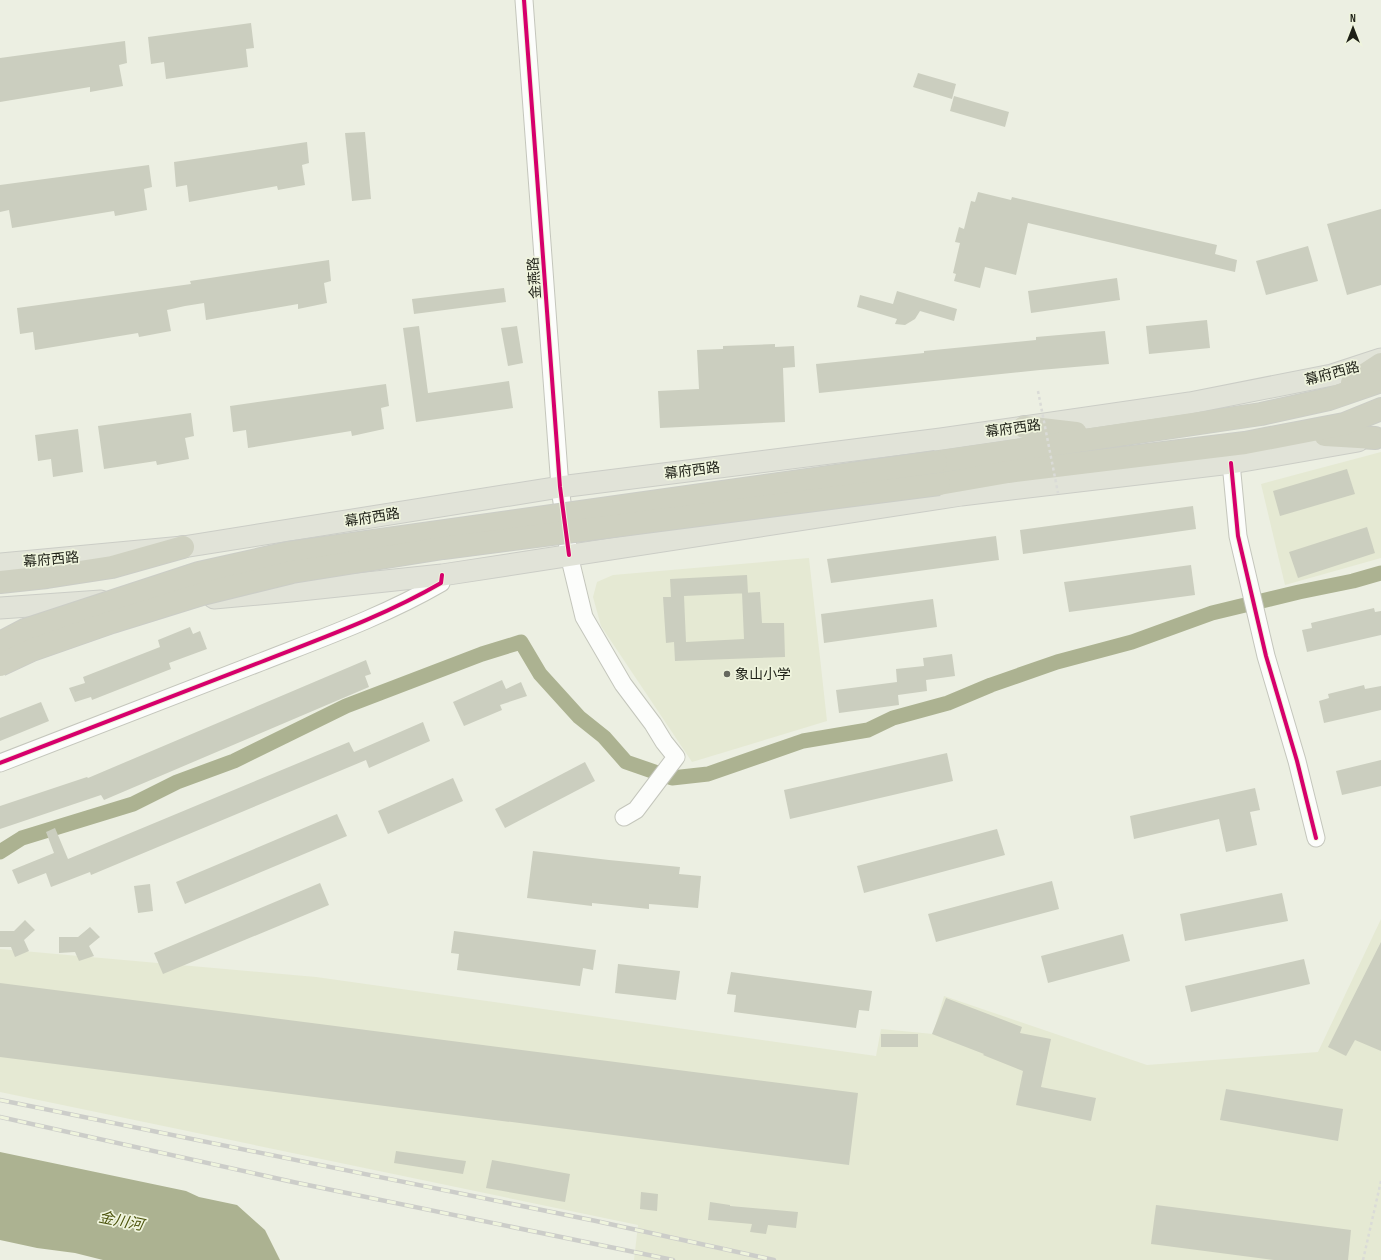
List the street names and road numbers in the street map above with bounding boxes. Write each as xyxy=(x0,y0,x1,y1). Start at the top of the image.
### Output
street label: 金燕路 xyxy=(525,256,544,300)
street label: 幕府西路 xyxy=(1303,358,1361,389)
street label: 幕府西路 xyxy=(984,416,1042,441)
street label: 幕府西路 xyxy=(663,459,721,482)
street label: 幕府西路 xyxy=(343,505,401,530)
street label: 幕府西路 xyxy=(22,549,80,570)

